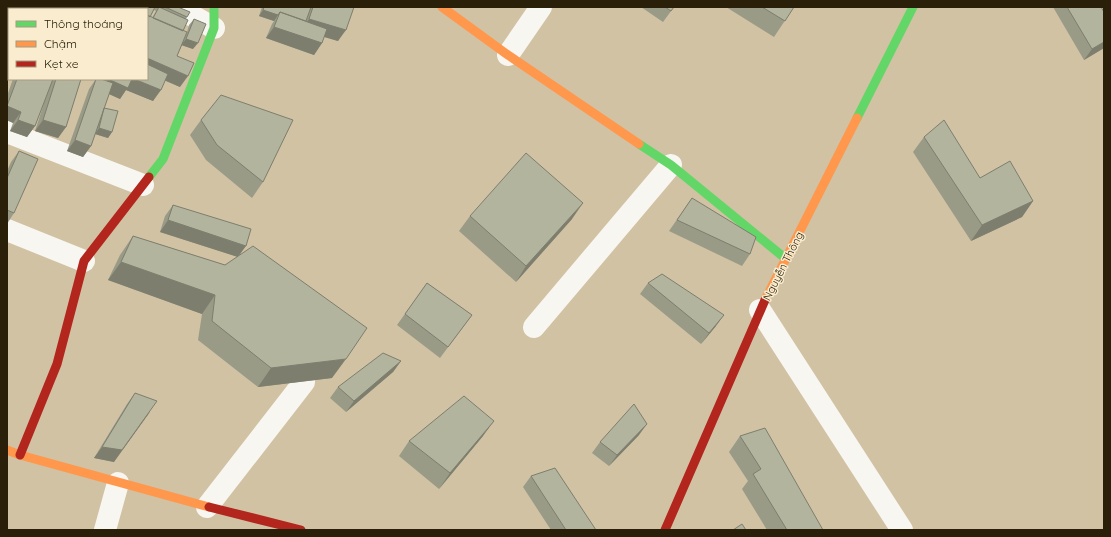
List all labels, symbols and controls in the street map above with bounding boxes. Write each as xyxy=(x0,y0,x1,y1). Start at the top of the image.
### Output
legend xyxy=(8,8,148,80)
text: Thông thoáng xyxy=(44,16,123,31)
text: Chậm xyxy=(44,36,77,51)
text: Kẹt xe xyxy=(44,56,79,71)
street label: Nguyễn Thông xyxy=(760,229,806,303)

